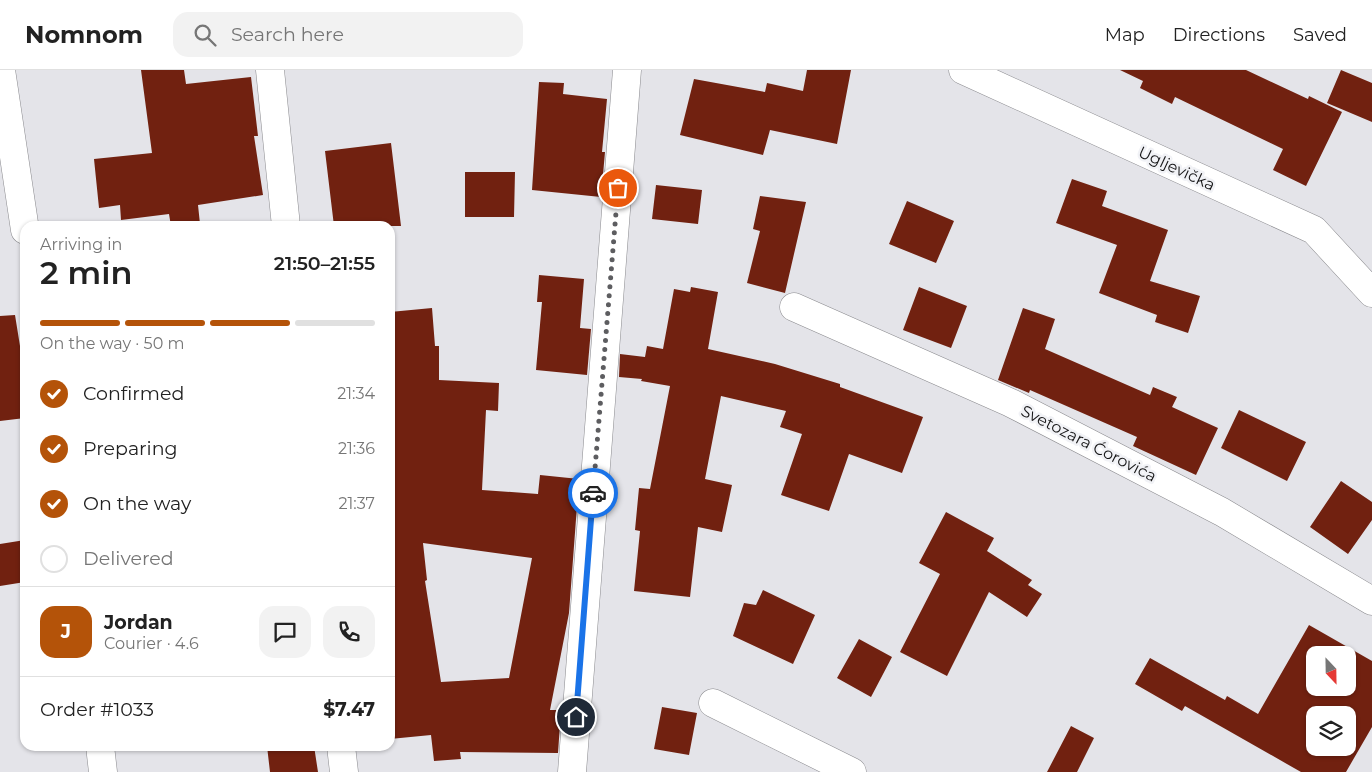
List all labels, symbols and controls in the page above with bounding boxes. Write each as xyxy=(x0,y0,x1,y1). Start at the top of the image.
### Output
search box xyxy=(173,12,523,57)
text: Nomnom xyxy=(25,20,143,49)
icon: search xyxy=(191,21,219,49)
text: Search here xyxy=(231,23,344,46)
text: Map xyxy=(1105,24,1145,46)
text: Directions xyxy=(1173,24,1265,46)
text: Saved xyxy=(1293,24,1347,46)
street label: Ugljevička xyxy=(1135,142,1218,195)
pin xyxy=(597,167,639,209)
icon: bag xyxy=(604,174,632,202)
text: Arriving in xyxy=(40,235,122,254)
text: 21:50–21:55 xyxy=(274,252,375,275)
text: 2 min xyxy=(40,253,132,292)
text: On the way · 50 m xyxy=(40,334,184,353)
icon: check xyxy=(40,380,68,408)
text: Confirmed xyxy=(83,382,184,405)
text: 21:34 xyxy=(337,384,375,403)
street label: Svetozara Ćorovića xyxy=(1018,401,1160,486)
icon: check xyxy=(40,435,68,463)
text: Preparing xyxy=(83,437,178,460)
text: 21:36 xyxy=(338,439,375,458)
courier xyxy=(568,468,618,518)
icon: car xyxy=(579,479,607,507)
icon: check xyxy=(40,490,68,518)
text: On the way xyxy=(83,492,191,515)
text: 21:37 xyxy=(338,494,375,513)
text: Delivered xyxy=(83,547,174,570)
button: chat xyxy=(259,606,311,658)
button: phone xyxy=(323,606,375,658)
text: Jordan xyxy=(104,611,173,634)
text: J xyxy=(61,620,71,643)
text: Courier · 4.6 xyxy=(104,634,199,653)
north arrow xyxy=(1306,646,1356,696)
map controls xyxy=(1306,646,1356,756)
pin xyxy=(555,696,597,738)
text: Order #1033 xyxy=(40,698,154,721)
text: $7.47 xyxy=(323,698,375,721)
icon: home xyxy=(562,703,590,731)
button: layers xyxy=(1306,706,1356,756)

